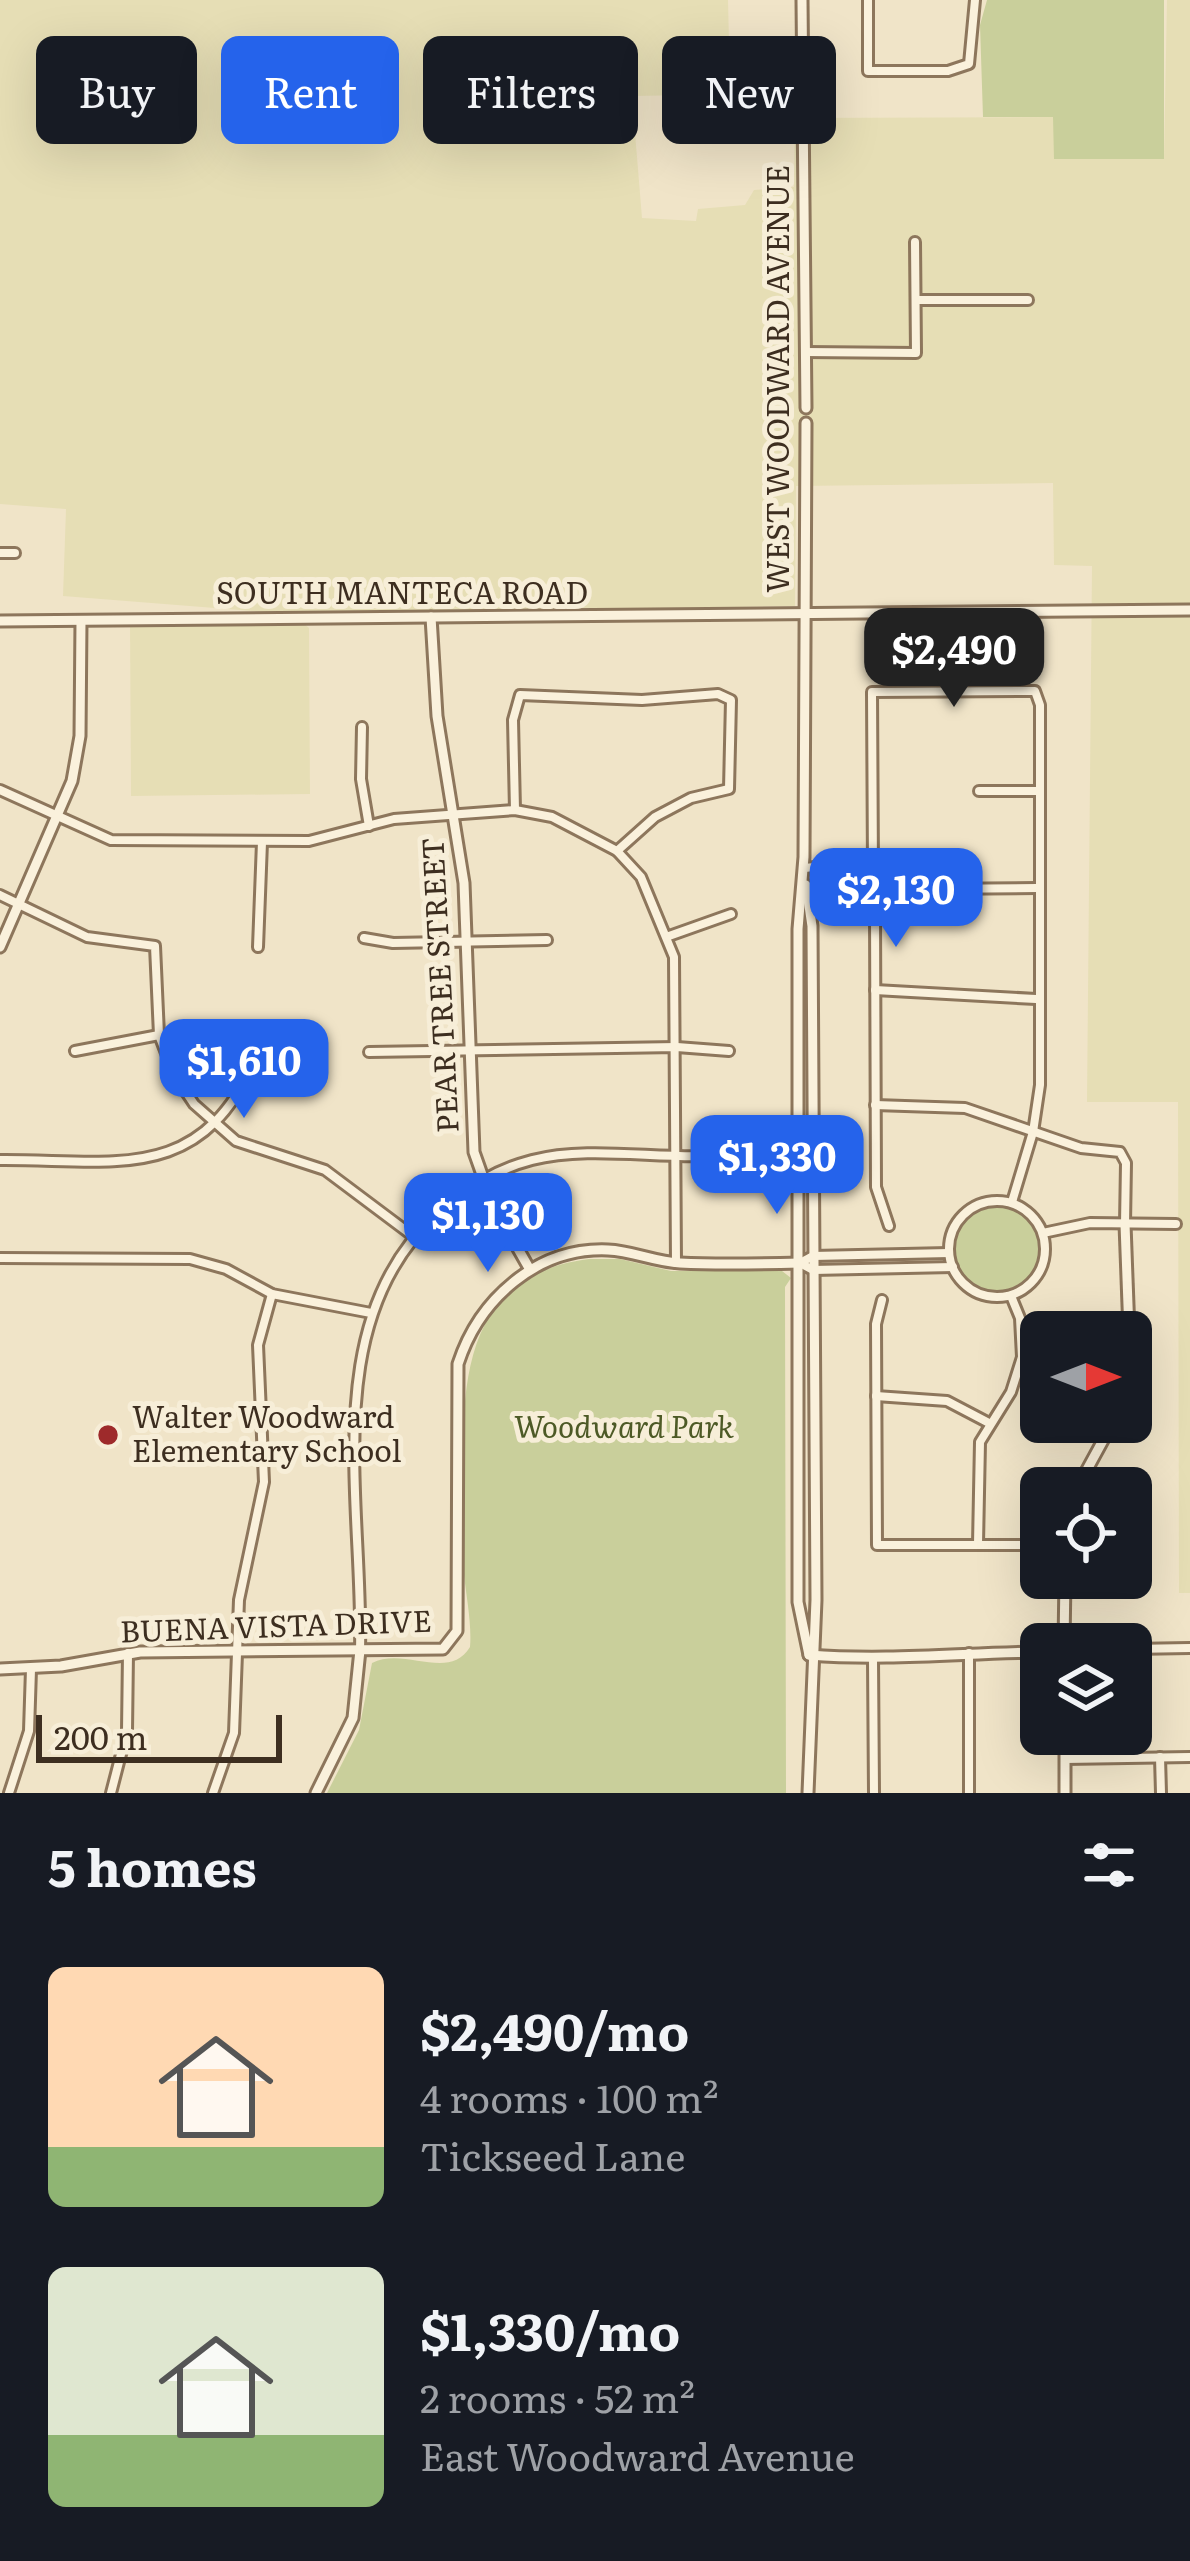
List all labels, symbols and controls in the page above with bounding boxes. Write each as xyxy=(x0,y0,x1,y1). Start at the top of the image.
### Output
chip: Buy xyxy=(36,36,197,144)
chip: Rent xyxy=(221,36,399,144)
chip: Filters xyxy=(423,36,638,144)
chip: New xyxy=(662,36,836,144)
street label: WEST WOODWARD AVENUE xyxy=(754,165,798,593)
street label: SOUTH MANTECA ROAD xyxy=(216,569,588,613)
pin: $2,490 xyxy=(856,608,1052,710)
text: $2,490 xyxy=(891,618,1017,676)
street label: PEAR TREE STREET xyxy=(408,836,468,1134)
pin: $2,130 xyxy=(798,848,994,950)
text: $2,130 xyxy=(837,858,955,916)
pin: $1,610 xyxy=(146,1019,342,1121)
text: $1,610 xyxy=(186,1029,302,1087)
pin: $1,330 xyxy=(679,1115,875,1217)
text: $1,330 xyxy=(718,1125,836,1183)
pin: $1,130 xyxy=(390,1173,586,1275)
text: $1,130 xyxy=(431,1183,545,1241)
north arrow xyxy=(1020,1311,1152,1443)
map controls xyxy=(1020,1311,1152,1755)
place label: Walter Woodward Elementary School xyxy=(132,1393,401,1471)
park label: Woodward Park xyxy=(514,1403,735,1447)
marker: Walter Woodward Elementary School xyxy=(95,1422,121,1448)
button: locate xyxy=(1020,1467,1152,1599)
street label: BUENA VISTA DRIVE xyxy=(119,1597,432,1651)
button: layers xyxy=(1020,1623,1152,1755)
scale bar xyxy=(36,1709,282,1762)
text: 200 m xyxy=(54,1711,148,1760)
text: 5 homes xyxy=(48,1827,257,1903)
icon: filters xyxy=(1076,1832,1142,1898)
text: $2,490/mo xyxy=(420,1991,689,2067)
icon: home xyxy=(144,2015,288,2159)
text: 4 rooms · 100 m² xyxy=(420,2067,718,2125)
text: Tickseed Lane xyxy=(420,2125,685,2183)
text: $1,330/mo xyxy=(420,2291,680,2367)
icon: home xyxy=(144,2315,288,2459)
text: 2 rooms · 52 m² xyxy=(420,2367,695,2425)
text: East Woodward Avenue xyxy=(420,2425,855,2483)

